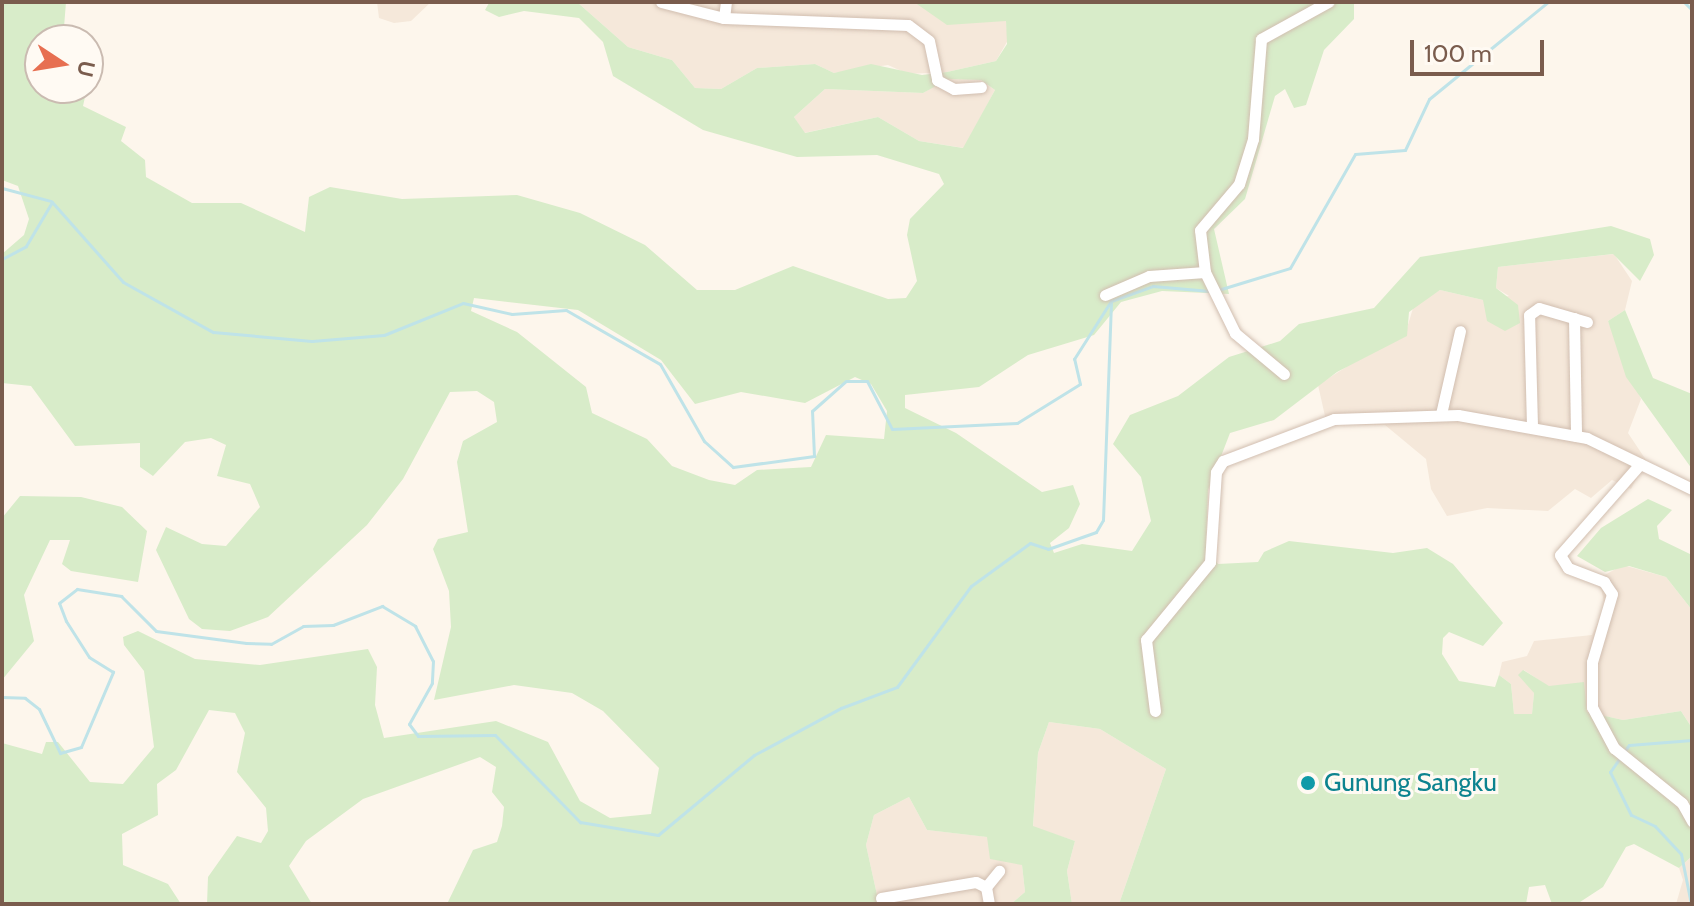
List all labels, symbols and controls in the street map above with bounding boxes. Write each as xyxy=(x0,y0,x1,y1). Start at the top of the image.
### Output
north arrow xyxy=(24,24,104,104)
scale bar xyxy=(1414,24,1548,74)
text: 100 m xyxy=(1424,39,1492,68)
text: U xyxy=(71,58,101,79)
place label: Gunung Sangku xyxy=(1324,767,1497,799)
marker: Gunung Sangku xyxy=(1299,774,1317,792)

